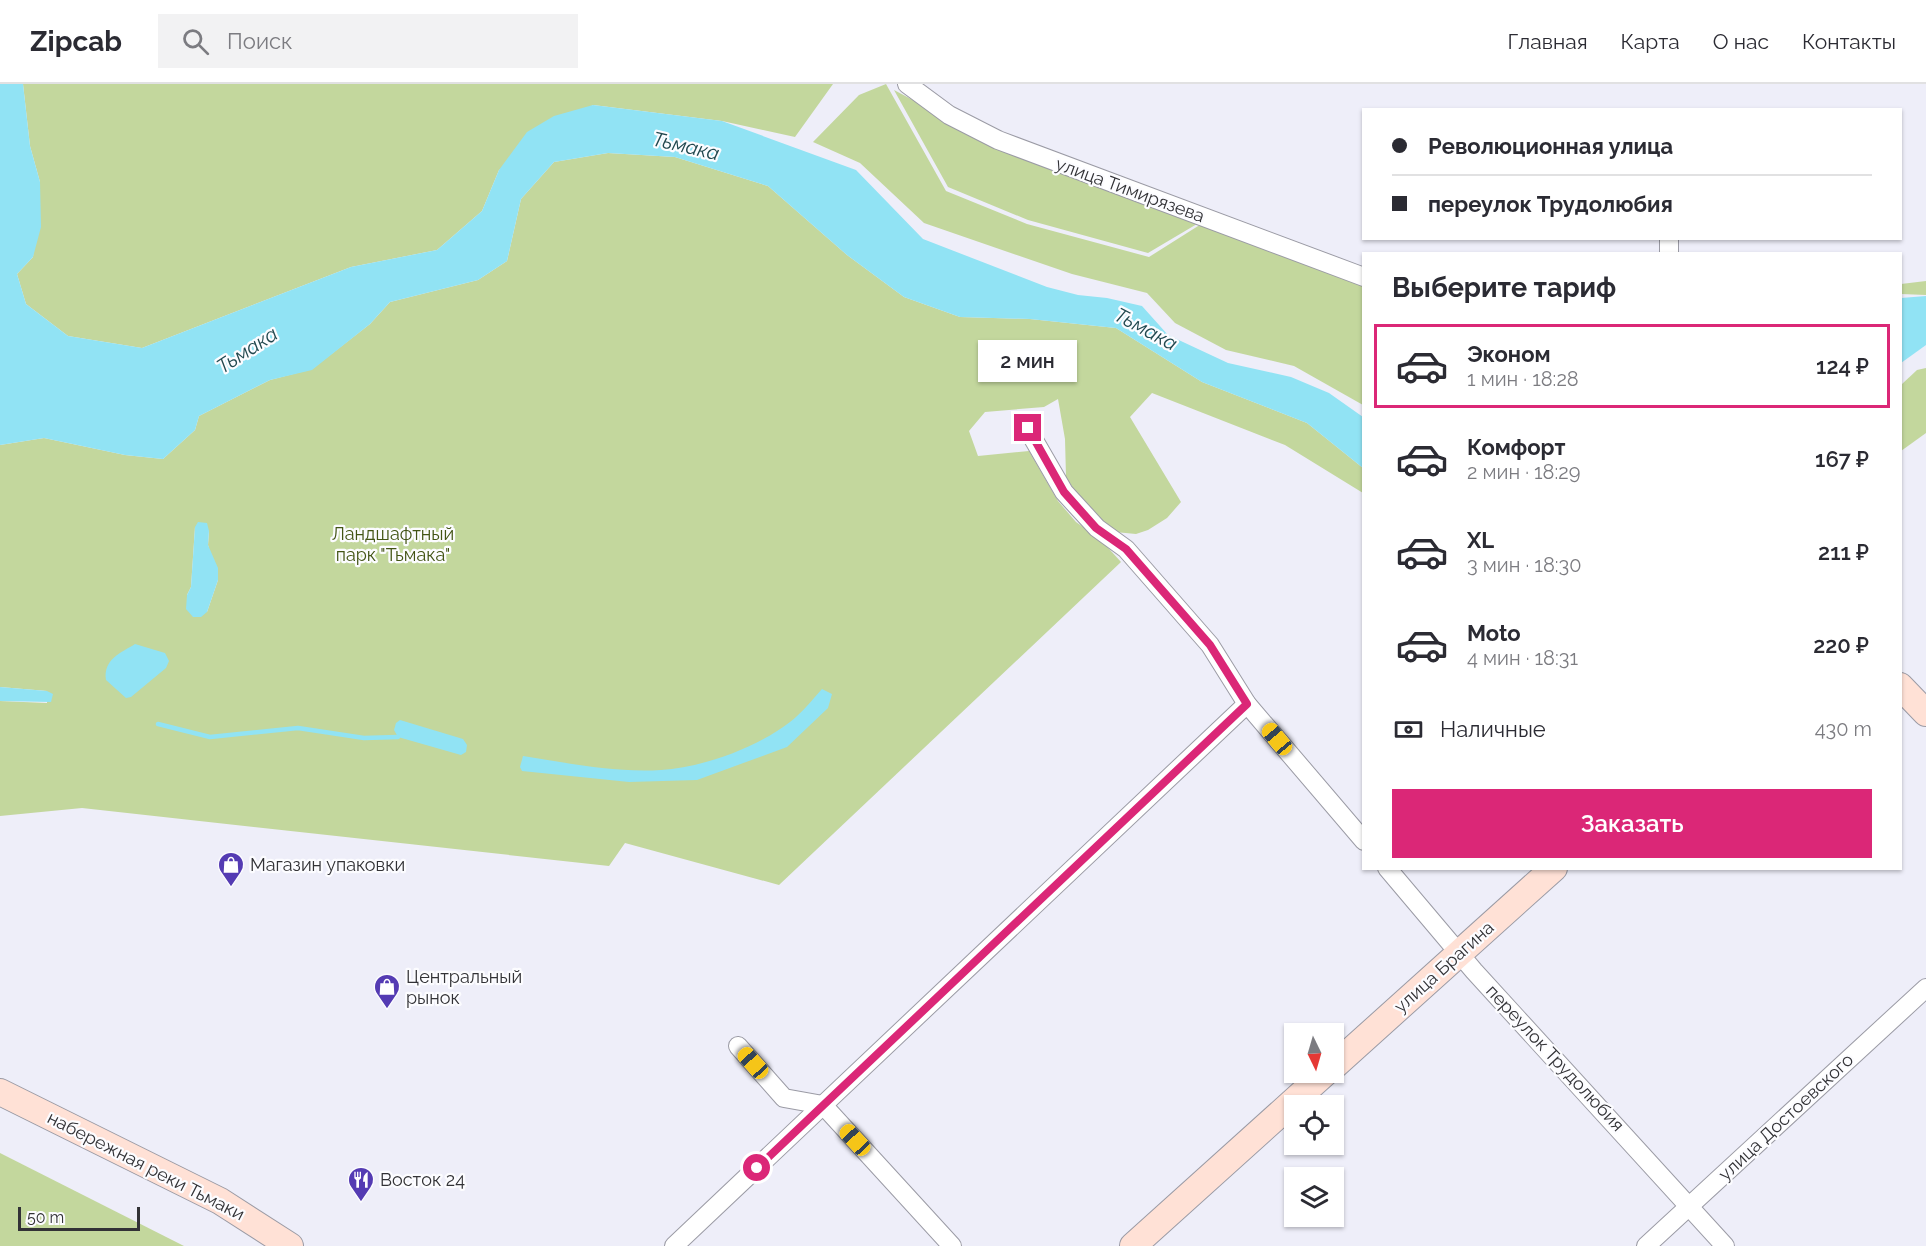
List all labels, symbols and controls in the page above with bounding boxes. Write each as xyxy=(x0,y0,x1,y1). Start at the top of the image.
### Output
search box xyxy=(158,14,578,68)
text: Zipcab xyxy=(30,25,122,58)
icon: search xyxy=(179,25,212,58)
text: Поиск xyxy=(227,28,292,54)
text: Главная xyxy=(1508,29,1588,54)
text: Карта xyxy=(1621,29,1680,54)
text: О нас xyxy=(1713,29,1769,54)
text: Контакты xyxy=(1802,29,1896,54)
water label: Тьмака xyxy=(650,127,722,165)
text: Революционная улица xyxy=(1428,133,1673,159)
street label: улица Тимирязева xyxy=(1053,153,1208,226)
text: переулок Трудолюбия xyxy=(1428,191,1673,217)
text: Выберите тариф xyxy=(1392,272,1616,303)
water label: Тьмака xyxy=(1110,302,1182,356)
water label: Тьмака xyxy=(212,321,282,379)
icon: car xyxy=(1395,339,1449,393)
callout: 2 мин xyxy=(978,341,1078,383)
text: Эконом xyxy=(1467,341,1551,367)
text: 2 мин xyxy=(1000,349,1055,373)
text: 124 ₽ xyxy=(1816,353,1869,379)
text: 1 мин · 18:28 xyxy=(1467,367,1579,391)
route end xyxy=(1014,414,1041,441)
icon: car xyxy=(1395,432,1449,486)
text: Комфорт xyxy=(1467,434,1565,460)
text: 167 ₽ xyxy=(1815,446,1869,472)
text: 2 мин · 18:29 xyxy=(1467,460,1580,484)
park label: Ландшафтный парк "Тьмака" xyxy=(332,523,454,565)
icon: car xyxy=(1395,525,1449,579)
text: XL xyxy=(1467,527,1494,553)
text: 211 ₽ xyxy=(1818,539,1869,565)
text: 3 мин · 18:30 xyxy=(1467,553,1581,577)
icon: car xyxy=(1395,618,1449,672)
text: Moto xyxy=(1467,620,1521,646)
text: 220 ₽ xyxy=(1813,632,1869,658)
text: 4 мин · 18:31 xyxy=(1467,646,1578,670)
icon: cash xyxy=(1392,713,1425,746)
text: Наличные xyxy=(1440,716,1546,742)
text: 430 m xyxy=(1815,717,1872,741)
car xyxy=(1259,719,1295,759)
button: Заказать xyxy=(1392,789,1872,858)
shop icon: Магазин упаковки xyxy=(216,850,246,888)
place label: Магазин упаковки xyxy=(250,854,405,875)
street label: улица Брагина xyxy=(1390,917,1498,1017)
place label: Центральный рынок xyxy=(406,966,522,1008)
shop icon: Центральный рынок xyxy=(372,972,402,1010)
street label: переулок Трудолюбия xyxy=(1482,980,1629,1135)
north arrow xyxy=(1284,1023,1344,1083)
map controls xyxy=(1284,1023,1344,1227)
car xyxy=(734,1044,772,1082)
street label: улица Достоевского xyxy=(1714,1049,1858,1185)
button: locate xyxy=(1284,1095,1344,1155)
street label: набережная реки Тьмаки xyxy=(44,1107,248,1224)
car xyxy=(836,1121,874,1159)
route start xyxy=(743,1154,770,1181)
restaurant icon: Восток 24 xyxy=(346,1165,376,1203)
button: layers xyxy=(1284,1167,1344,1227)
place label: Восток 24 xyxy=(380,1169,465,1190)
scale bar xyxy=(18,1204,140,1232)
text: 50 m xyxy=(27,1208,64,1227)

